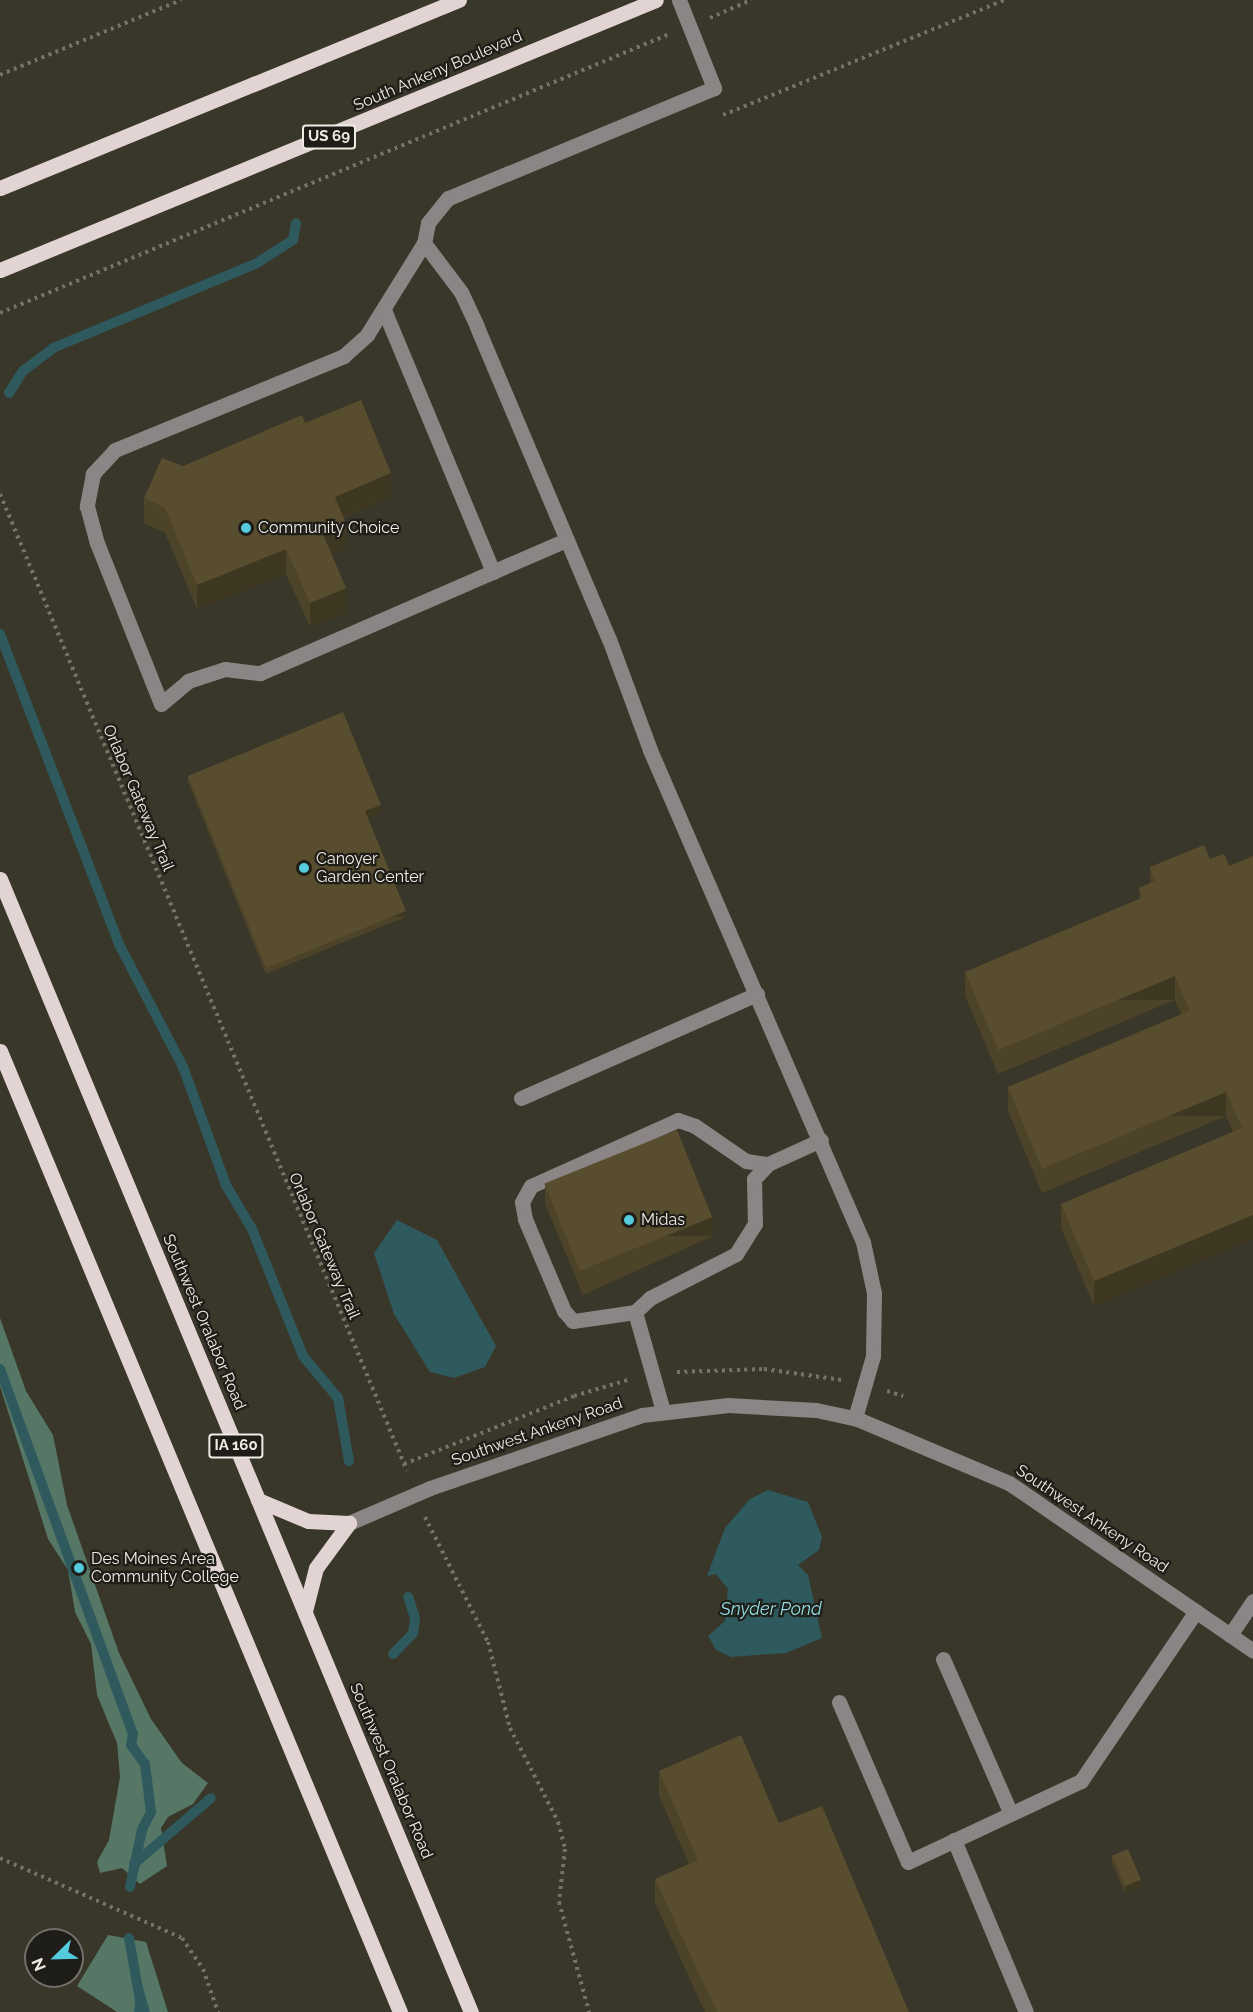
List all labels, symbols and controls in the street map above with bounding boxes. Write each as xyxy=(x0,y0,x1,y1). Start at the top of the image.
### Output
street label: South Ankeny Boulevard xyxy=(350,26,526,116)
road number: US 69 xyxy=(302,125,356,149)
place label: Community Choice xyxy=(258,518,400,538)
marker: Community Choice xyxy=(239,521,253,535)
street label: Orlabor Gateway Trail xyxy=(98,721,178,875)
place label: Canoyer Garden Center xyxy=(316,849,424,887)
marker: Canoyer Garden Center xyxy=(297,861,311,875)
street label: Orlabor Gateway Trail xyxy=(284,1169,364,1323)
place label: Midas xyxy=(641,1210,685,1230)
marker: Midas xyxy=(622,1213,636,1227)
street label: Southwest Oralabor Road xyxy=(158,1231,250,1413)
street label: Southwest Ankeny Road xyxy=(449,1394,625,1470)
road number: IA 160 xyxy=(208,1434,264,1458)
street label: Southwest Ankeny Road xyxy=(1012,1461,1172,1577)
place label: Des Moines Area Community College xyxy=(91,1549,239,1587)
marker: Des Moines Area Community College xyxy=(72,1561,86,1575)
water label: Snyder Pond xyxy=(720,1598,822,1620)
street label: Southwest Oralabor Road xyxy=(345,1680,437,1862)
north arrow xyxy=(24,1928,84,1988)
text: N xyxy=(28,1955,50,1974)

